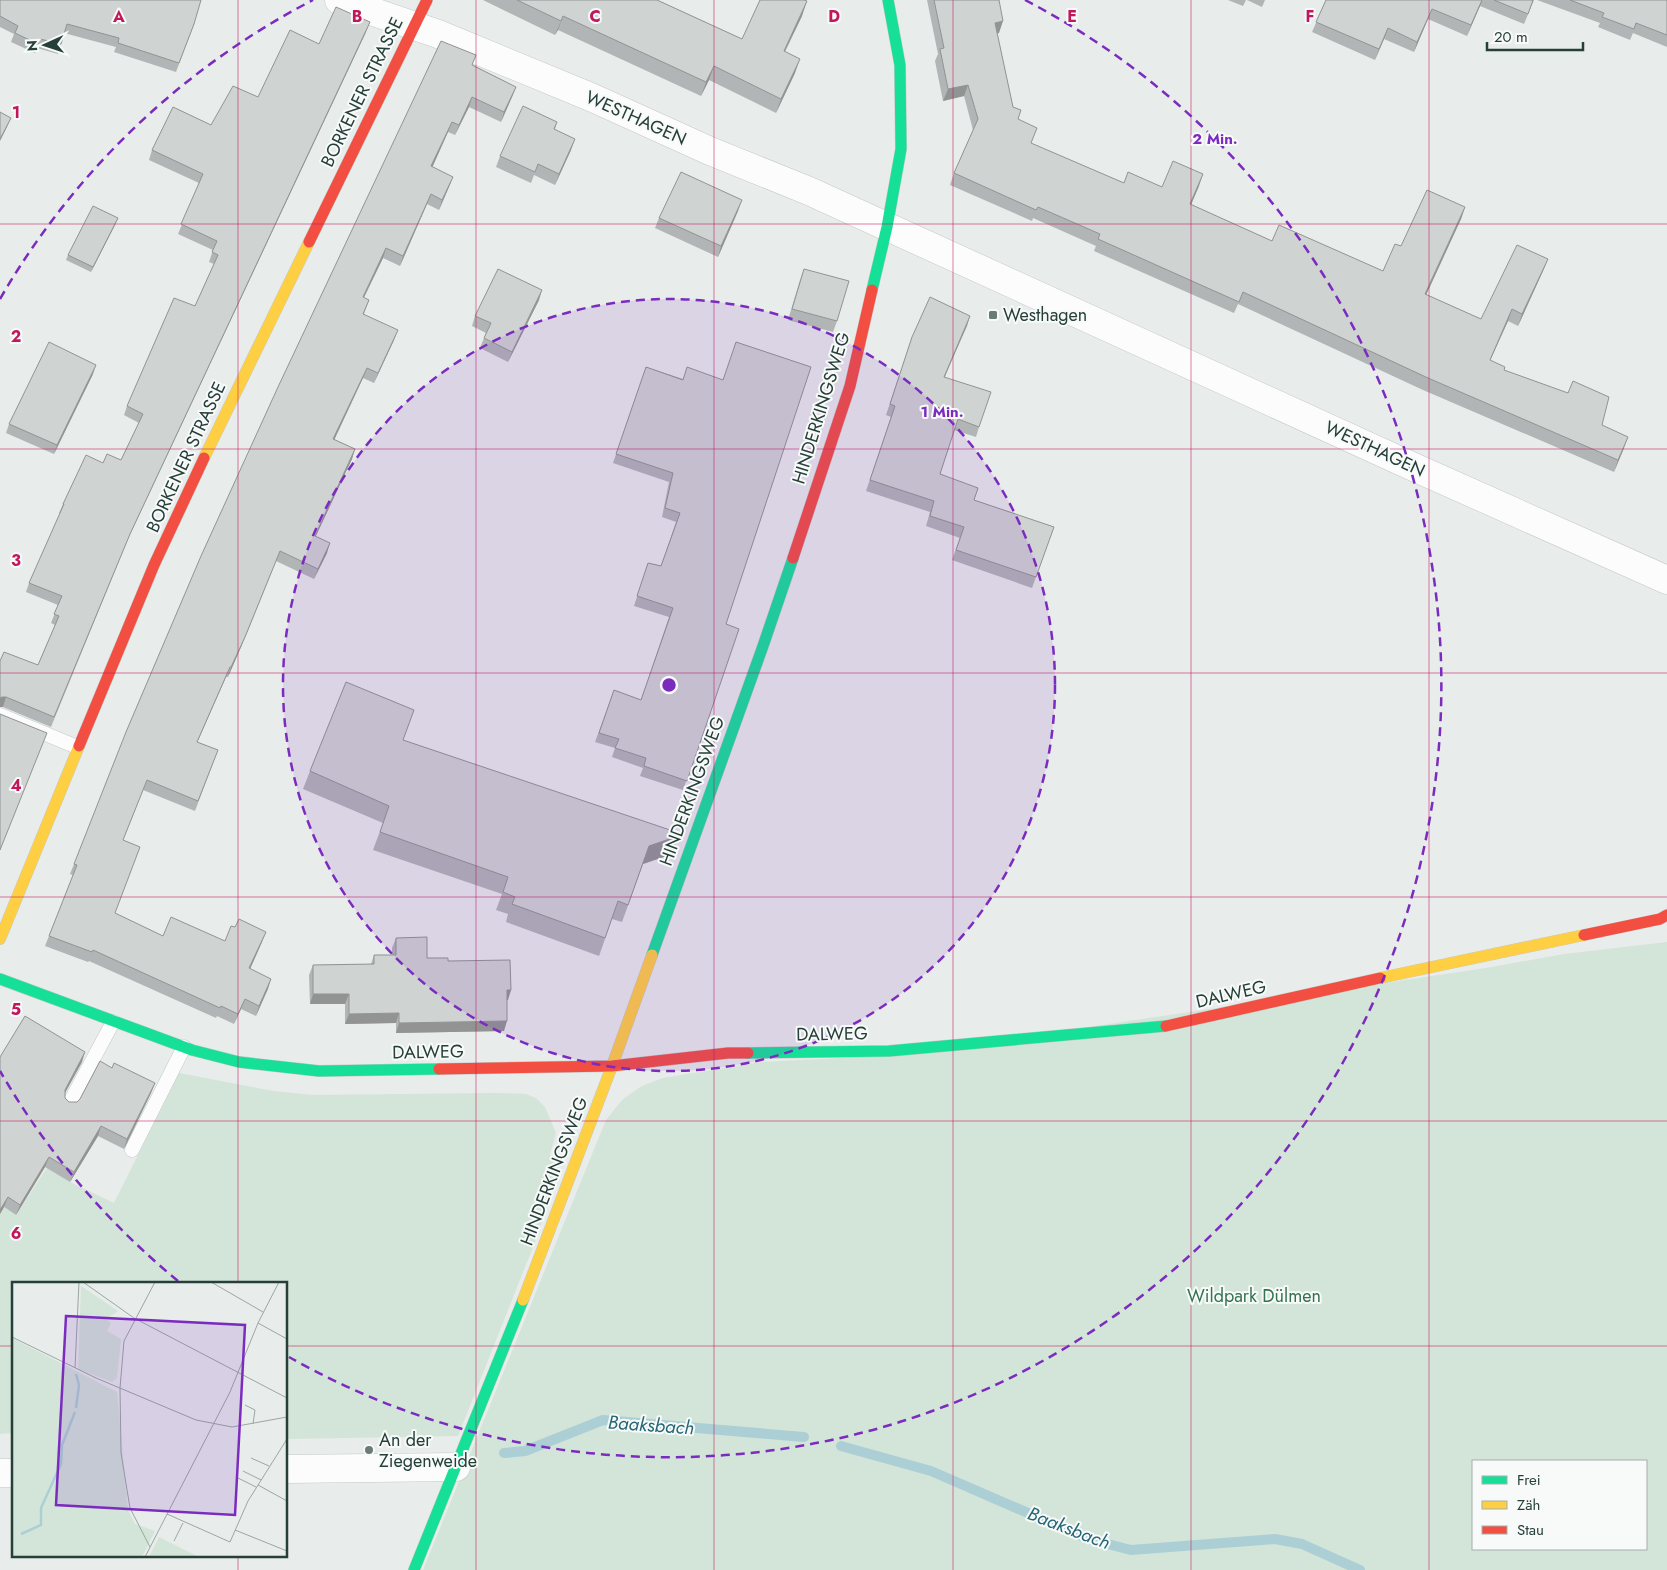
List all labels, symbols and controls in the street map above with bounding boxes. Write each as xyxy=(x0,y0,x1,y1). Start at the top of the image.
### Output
text: A xyxy=(112,5,125,28)
text: C xyxy=(589,5,601,28)
text: D xyxy=(828,5,840,28)
text: E xyxy=(1067,5,1077,28)
text: F xyxy=(1306,5,1314,28)
street label: BORKENER STRASSE xyxy=(316,14,408,170)
north arrow xyxy=(20,20,70,70)
scale bar xyxy=(1487,20,1583,52)
text: 20 m xyxy=(1494,26,1528,48)
text: N xyxy=(22,40,42,52)
street label: WESTHAGEN xyxy=(581,84,691,152)
text: 1 xyxy=(12,101,20,124)
text: 2 Min. xyxy=(1192,128,1238,150)
place label: Westhagen xyxy=(1003,302,1087,328)
marker: Westhagen xyxy=(987,309,999,321)
text: 2 xyxy=(11,325,21,348)
street label: HINDERKINGSWEG xyxy=(786,329,856,487)
street label: BORKENER STRASSE xyxy=(140,377,232,537)
text: 1 Min. xyxy=(920,401,964,423)
street label: WESTHAGEN xyxy=(1321,414,1429,484)
text: 3 xyxy=(11,549,21,572)
centre of rings xyxy=(660,676,678,694)
street label: HINDERKINGSWEG xyxy=(653,713,731,869)
text: 4 xyxy=(10,774,22,797)
street label: DALWEG xyxy=(1193,973,1269,1015)
text: 5 xyxy=(11,998,21,1021)
street label: DALWEG xyxy=(796,1020,868,1048)
street label: DALWEG xyxy=(392,1038,464,1066)
street label: HINDERKINGSWEG xyxy=(514,1093,594,1249)
text: 6 xyxy=(11,1222,21,1245)
inset map xyxy=(12,1282,288,1558)
park label: Wildpark Dülmen xyxy=(1187,1283,1321,1309)
water label: Baaksbach xyxy=(607,1409,695,1441)
place label: An der Ziegenweide xyxy=(379,1427,477,1474)
marker: An der Ziegenweide xyxy=(363,1444,375,1456)
legend xyxy=(1472,1460,1647,1550)
text: Frei xyxy=(1517,1469,1541,1491)
text: Zäh xyxy=(1517,1494,1540,1516)
water label: Baaksbach xyxy=(1024,1500,1114,1556)
text: Stau xyxy=(1517,1519,1544,1541)

